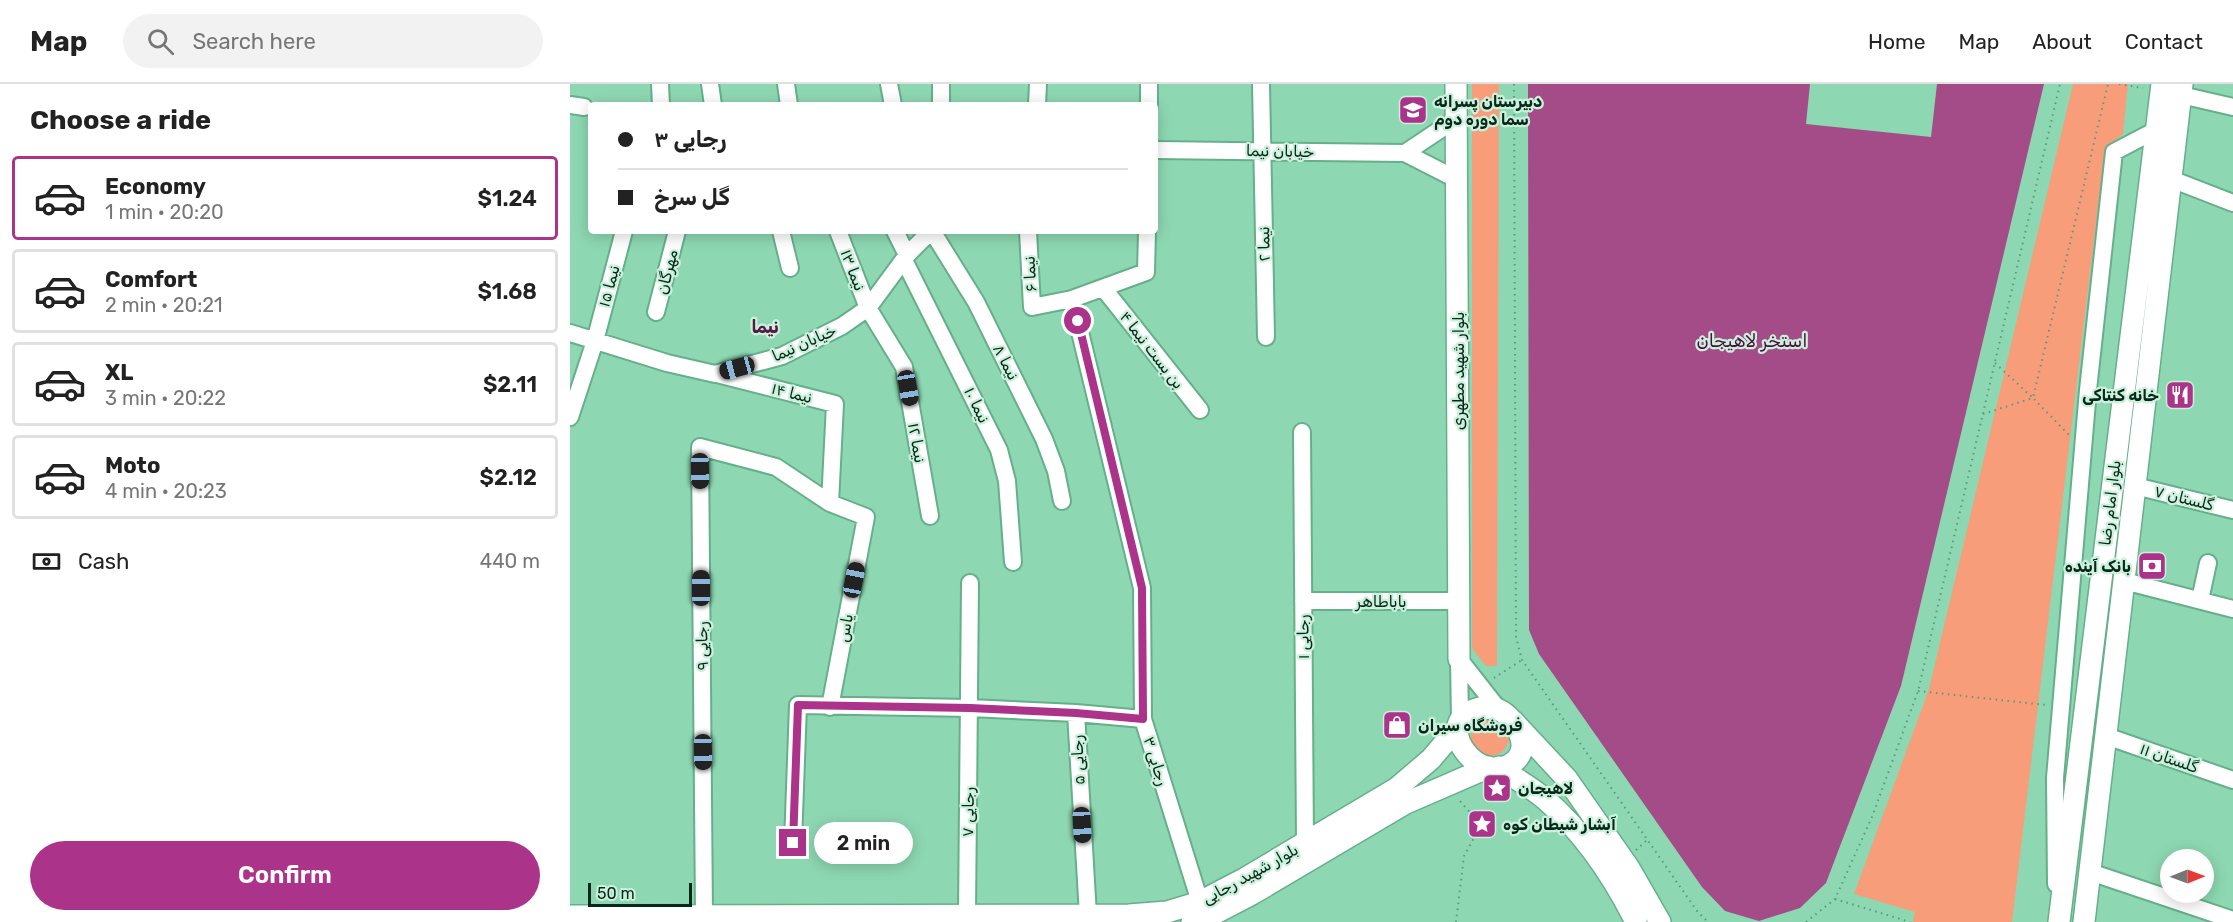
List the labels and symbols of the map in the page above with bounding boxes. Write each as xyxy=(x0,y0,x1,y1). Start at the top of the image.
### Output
place label: دبیرستان پسرانه سما دوره دوم xyxy=(1434,92,1542,130)
school or university icon: دبیرستان پسرانه سما دوره دوم xyxy=(1397,94,1429,126)
street label: خیابان نیما xyxy=(1246,141,1314,161)
street label: نیما ۲ xyxy=(1254,226,1274,262)
street label: مهرگان xyxy=(652,247,683,297)
street label: نیما ۱۳ xyxy=(836,247,870,293)
street label: نیما ۶ xyxy=(1020,255,1040,293)
street label: نیما ۱۵ xyxy=(594,263,624,309)
route start xyxy=(1064,307,1091,334)
street label: بن بست نیما ۴ xyxy=(1116,307,1188,393)
street label: بلوار شهید مطهری xyxy=(1449,312,1469,430)
district label: نیما xyxy=(751,316,779,338)
street label: خیابان نیما xyxy=(769,320,839,366)
water label: استخر لاهیجان xyxy=(1697,330,1807,352)
street label: نیما ۸ xyxy=(989,341,1023,383)
car xyxy=(717,355,757,381)
car xyxy=(896,369,920,407)
street label: نیما ۱۴ xyxy=(770,379,814,407)
restaurant icon: خانه کنتاکی xyxy=(2164,379,2196,411)
street label: نیما ۱۰ xyxy=(960,384,994,426)
place label: خانه کنتاکی xyxy=(2082,386,2159,405)
street label: نیما ۱۲ xyxy=(904,422,930,464)
car xyxy=(691,453,709,489)
street label: بلوار امام رضا xyxy=(2095,459,2126,547)
street label: گلستان ۷ xyxy=(2152,481,2217,515)
bank icon: بانک آینده xyxy=(2136,550,2168,582)
place label: بانک آینده xyxy=(2065,557,2131,576)
car xyxy=(842,561,866,599)
car xyxy=(692,570,710,606)
street label: باباطاهر xyxy=(1354,592,1407,612)
street label: یاس xyxy=(833,612,857,644)
street label: رجایی ۱ xyxy=(1293,614,1314,660)
street label: رجایی ۹ xyxy=(692,621,713,671)
shop icon: فروشگاه سیران xyxy=(1381,709,1413,741)
place label: فروشگاه سیران xyxy=(1418,716,1522,735)
car xyxy=(694,734,712,770)
street label: رجایی ۵ xyxy=(1067,734,1090,785)
street label: رجایی ۳ xyxy=(1139,734,1172,788)
street label: گلستان ۱۱ xyxy=(2137,739,2201,777)
place icon: لاهيجان xyxy=(1481,772,1513,804)
place label: لاهيجان xyxy=(1518,779,1573,798)
street label: رجایی ۷ xyxy=(958,787,979,837)
car xyxy=(1072,807,1092,843)
place icon: آبشار شیطان کوه xyxy=(1466,808,1498,840)
place label: آبشار شیطان کوه xyxy=(1503,815,1616,834)
callout: 2 min xyxy=(814,822,913,864)
route end xyxy=(779,829,806,856)
street label: بلوار شهید رجایی xyxy=(1199,840,1302,909)
north arrow xyxy=(2160,849,2214,903)
scale bar xyxy=(588,880,692,908)

